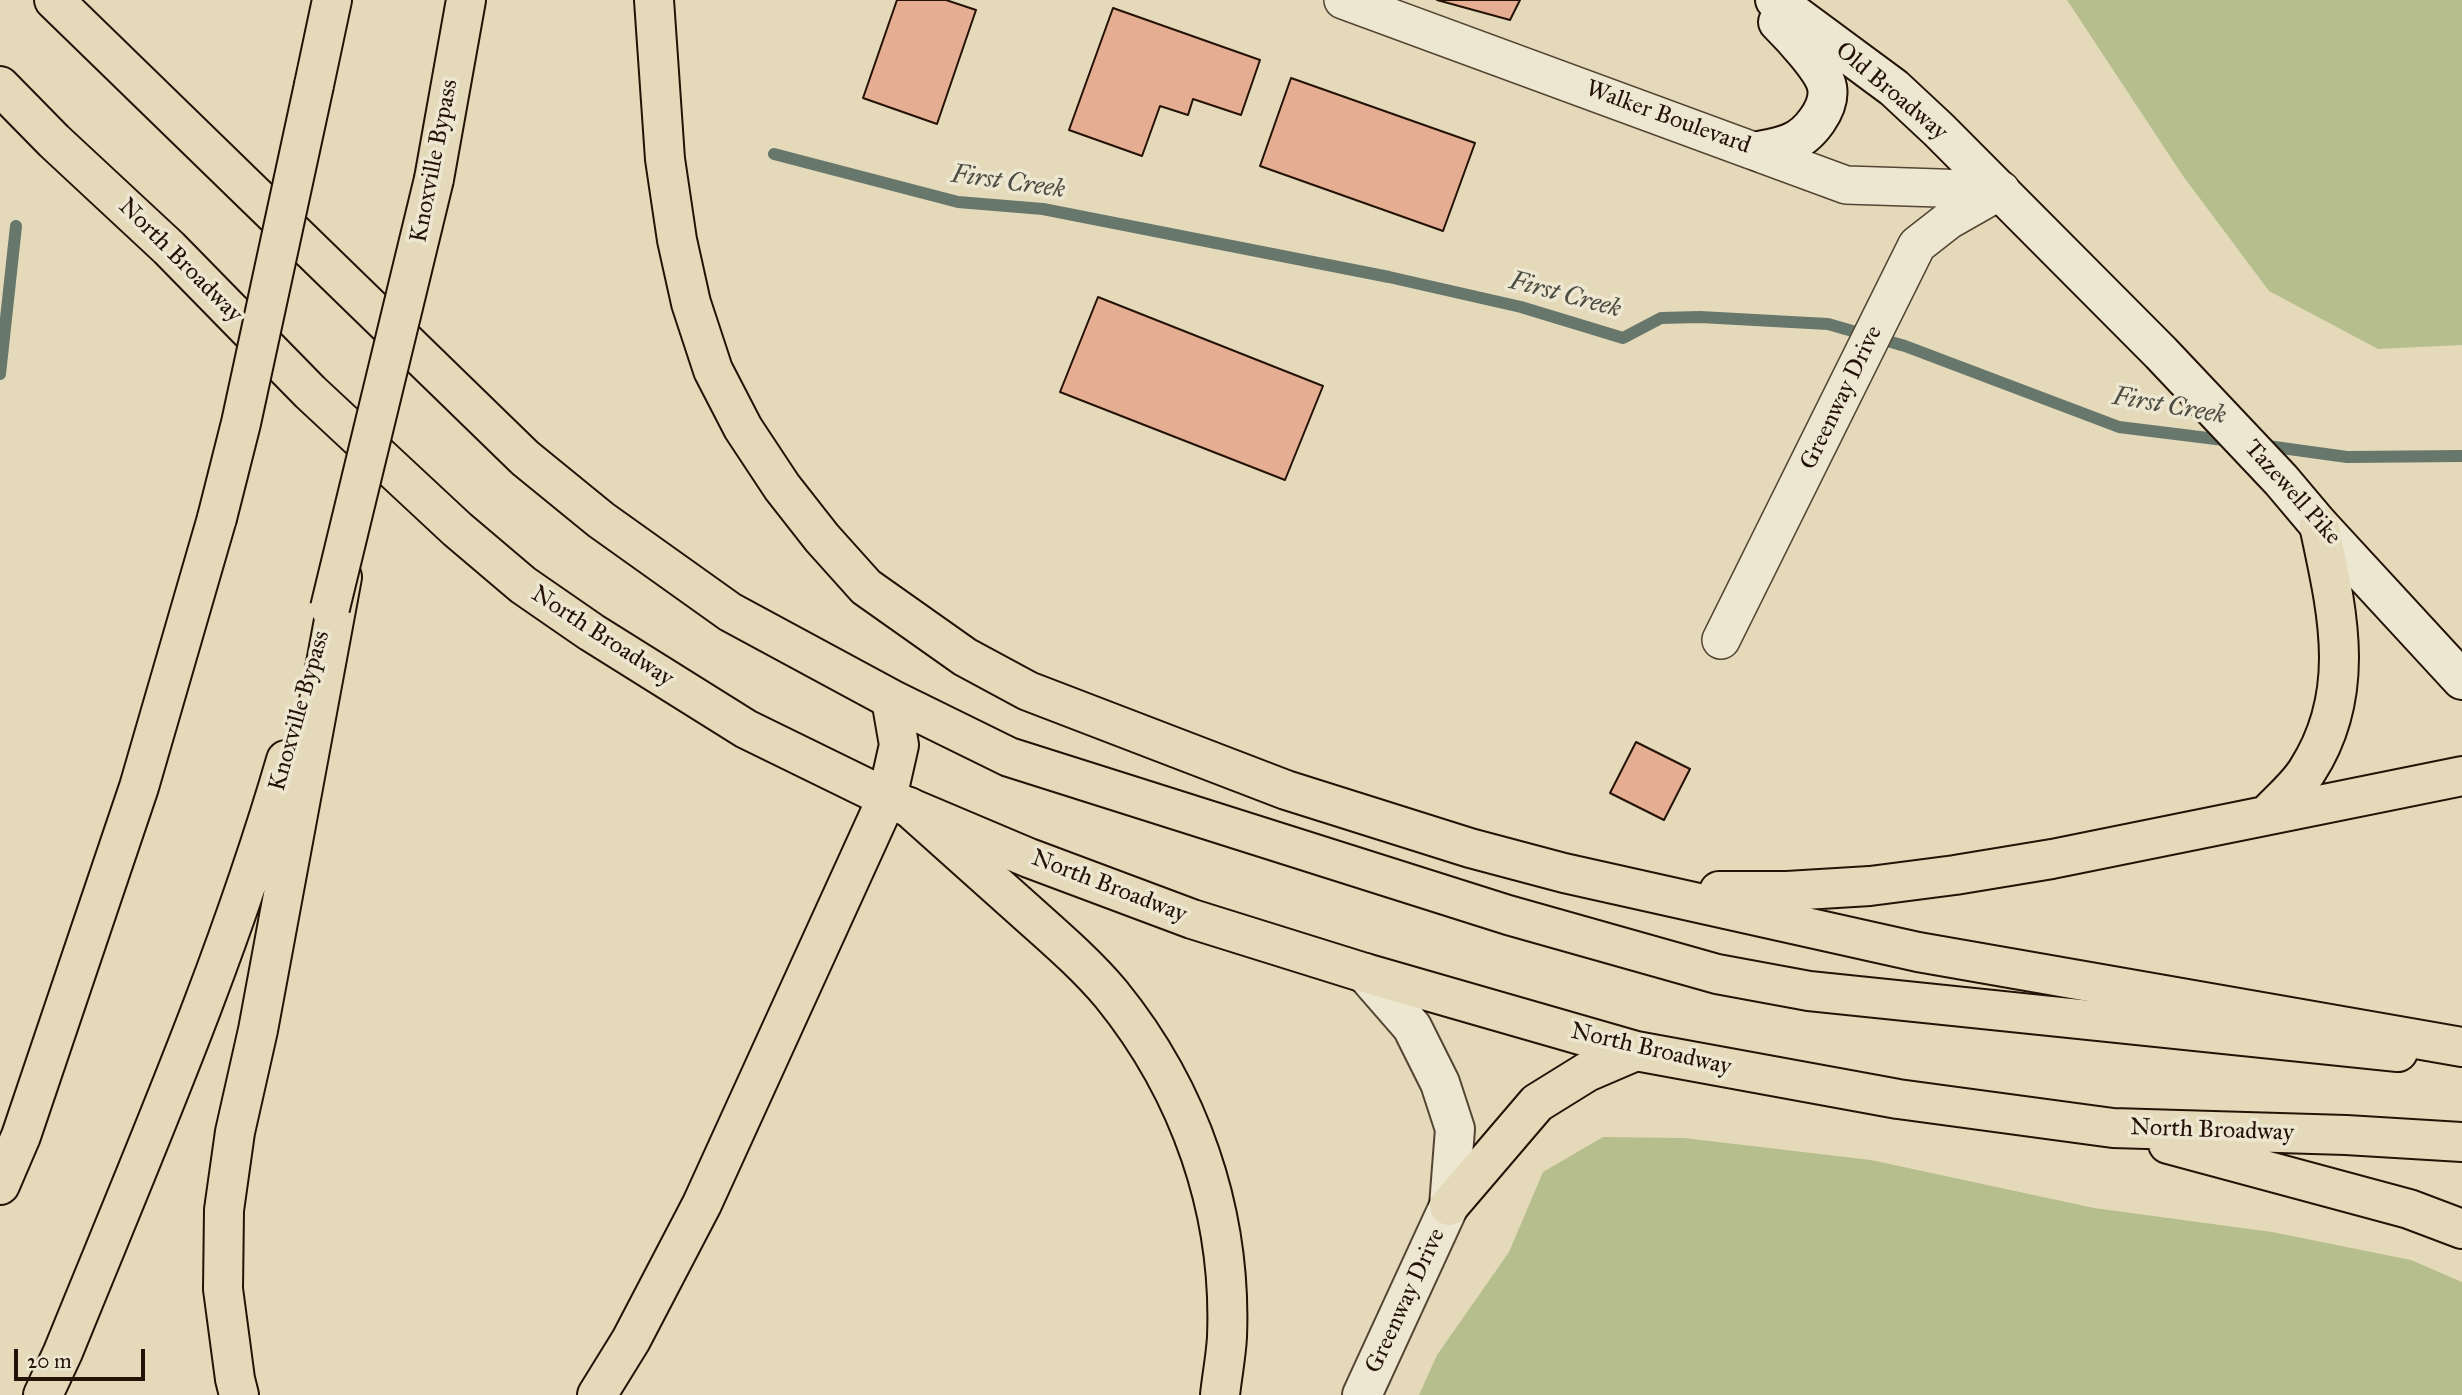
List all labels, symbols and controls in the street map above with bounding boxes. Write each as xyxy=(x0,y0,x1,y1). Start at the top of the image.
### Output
street label: Old Broadway xyxy=(1829,37,1953,147)
street label: Walker Boulevard xyxy=(1582,75,1754,161)
street label: Knoxville Bypass xyxy=(405,77,465,245)
water label: First Creek xyxy=(949,160,1067,206)
street label: North Broadway xyxy=(112,193,248,329)
water label: First Creek xyxy=(1506,266,1624,326)
street label: Greenway Drive xyxy=(1795,321,1889,475)
water label: First Creek xyxy=(2110,382,2228,432)
street label: Tazewell Pike xyxy=(2237,435,2347,551)
street label: North Broadway xyxy=(525,580,679,694)
street label: Knoxville Bypass xyxy=(263,627,337,795)
street label: North Broadway xyxy=(1027,844,1191,930)
street label: North Broadway xyxy=(1568,1018,1734,1082)
street label: North Broadway xyxy=(2130,1114,2294,1148)
street label: Greenway Drive xyxy=(1360,1224,1452,1378)
scale bar xyxy=(18,1336,149,1380)
text: 20 m xyxy=(27,1348,72,1374)

